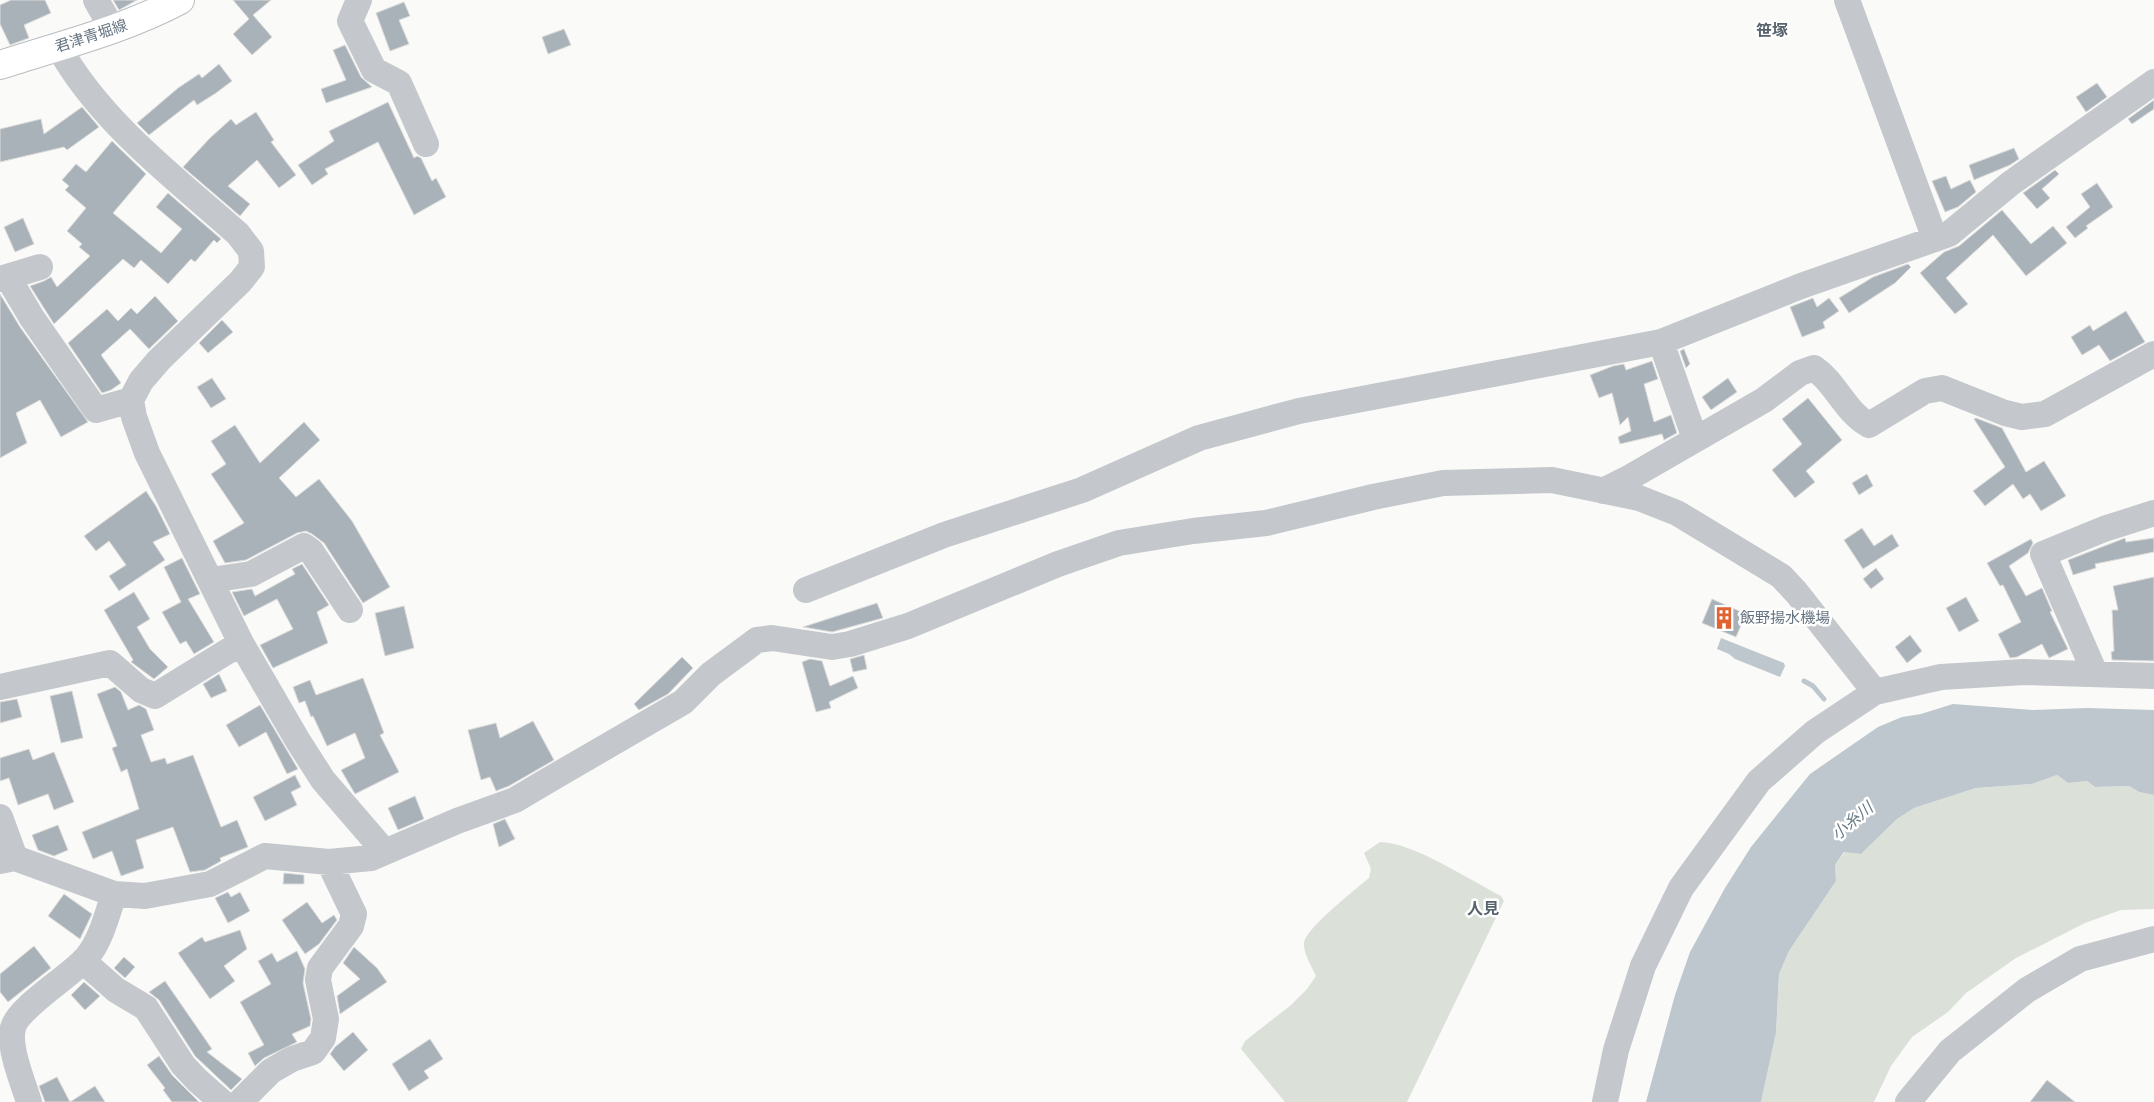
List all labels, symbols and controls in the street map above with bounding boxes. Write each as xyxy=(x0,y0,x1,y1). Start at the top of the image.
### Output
street label: 君津青堀線 xyxy=(53,16,129,56)
district label: 笹塚 xyxy=(1756,21,1788,40)
building icon: 飯野揚水機場 xyxy=(1711,605,1737,631)
place label: 飯野揚水機場 xyxy=(1740,609,1830,627)
water label: 小糸川 xyxy=(1828,797,1878,844)
district label: 人見 xyxy=(1467,899,1499,918)

